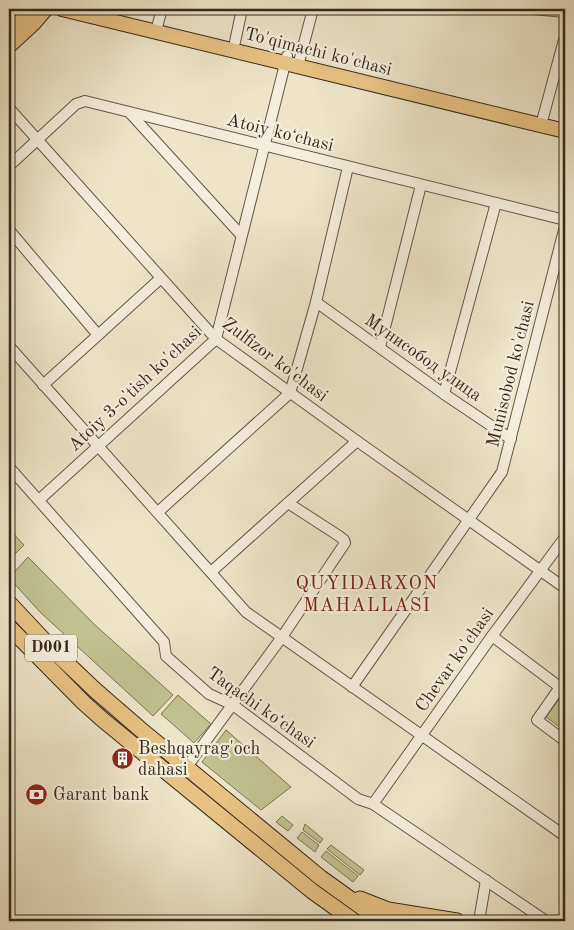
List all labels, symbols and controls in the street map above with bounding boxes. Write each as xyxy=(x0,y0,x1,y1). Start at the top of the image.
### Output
street label: To'qimachi ko'chasi xyxy=(242,25,394,79)
street label: Atoiy koʻchasi xyxy=(225,111,335,155)
street label: Munisobod ko'chasi xyxy=(484,299,538,449)
street label: Мунисобод улица xyxy=(361,311,485,405)
street label: Zulfizor ko'chasi xyxy=(219,315,331,405)
street label: Atoiy 3-o'tish ko'chasi xyxy=(65,323,205,455)
district label: QUYIDARXON MAHALLASI xyxy=(296,575,438,616)
street label: Chevar ko'chasi xyxy=(413,605,497,715)
road number: D001 xyxy=(25,634,77,661)
street label: Taqachi koʻchasi xyxy=(204,664,318,752)
place label: Beshqayrag'och dahasi xyxy=(138,740,261,779)
building icon: Beshqayrag'och dahasi xyxy=(110,747,134,771)
bank icon: Garant bank xyxy=(25,783,49,807)
place label: Garant bank xyxy=(53,786,149,804)

